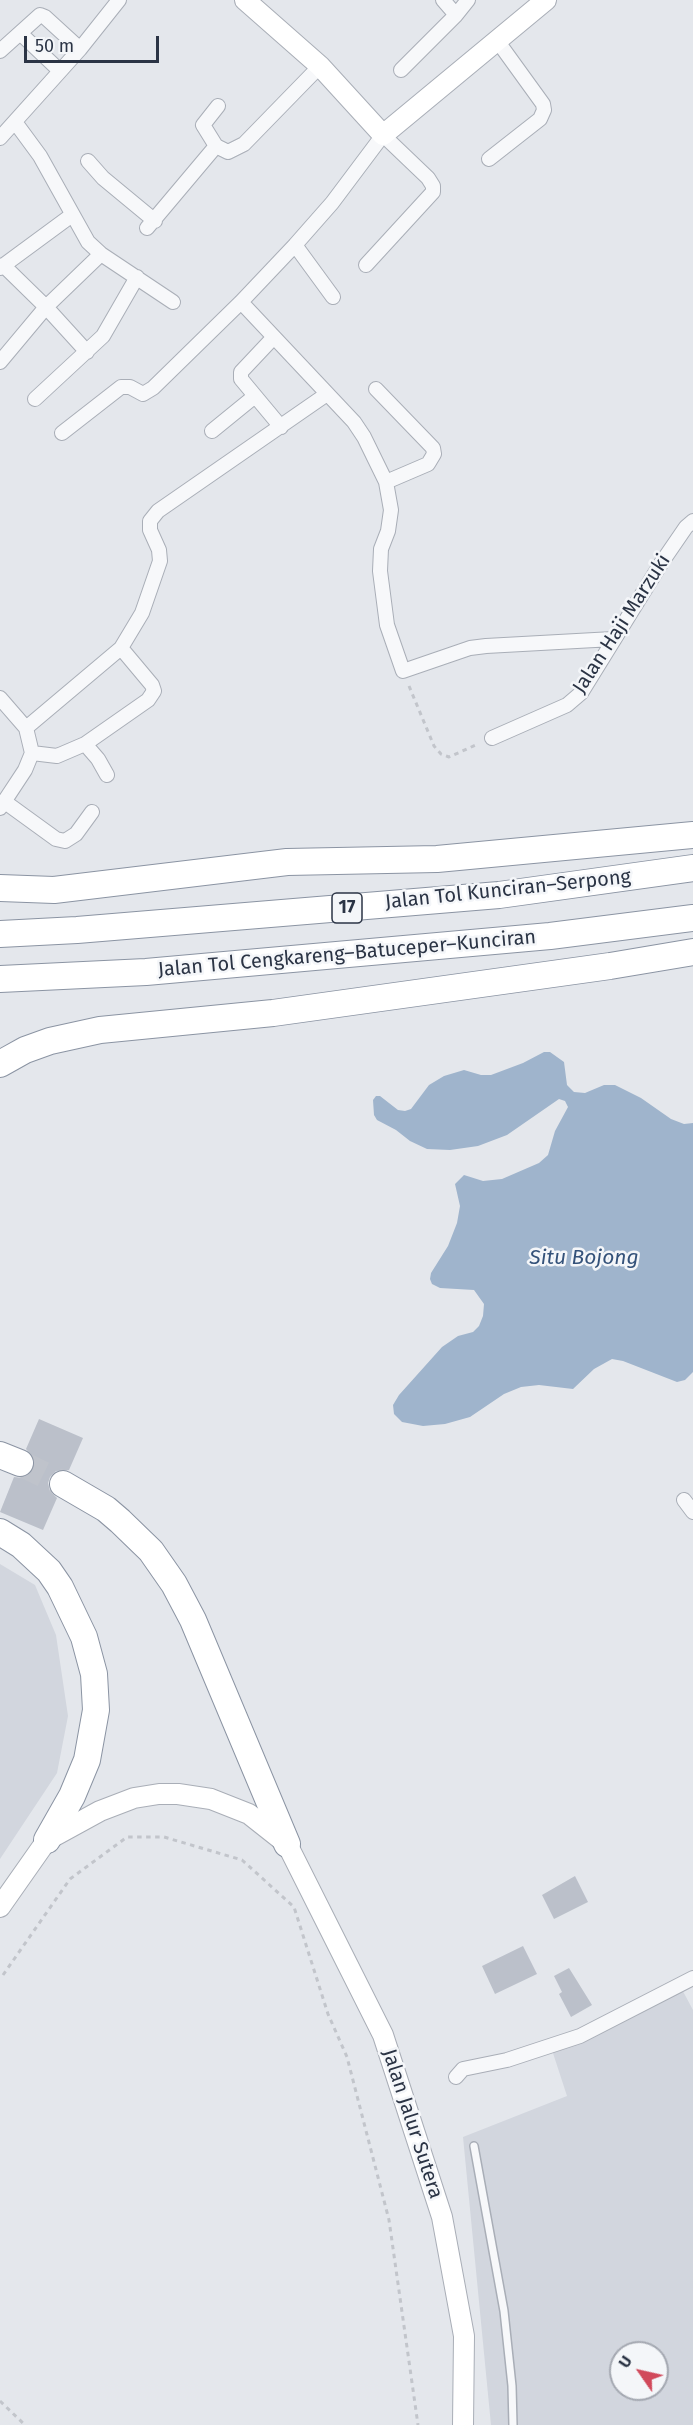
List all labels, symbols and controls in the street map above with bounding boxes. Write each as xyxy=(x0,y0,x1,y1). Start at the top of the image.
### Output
scale bar xyxy=(27,24,162,62)
text: 50 m xyxy=(35,35,74,57)
street label: Jalan Haji Marzuki xyxy=(568,550,676,698)
street label: Jalan Tol Kunciran–Serpong xyxy=(384,865,632,915)
road number: 17 xyxy=(332,893,362,923)
street label: Jalan Tol Cengkareng–Batuceper–Kunciran xyxy=(157,926,537,982)
water label: Situ Bojong xyxy=(529,1245,639,1271)
street label: Jalan Jalur Sutera xyxy=(376,2046,448,2202)
north arrow xyxy=(609,2341,669,2401)
text: U xyxy=(615,2352,636,2371)

